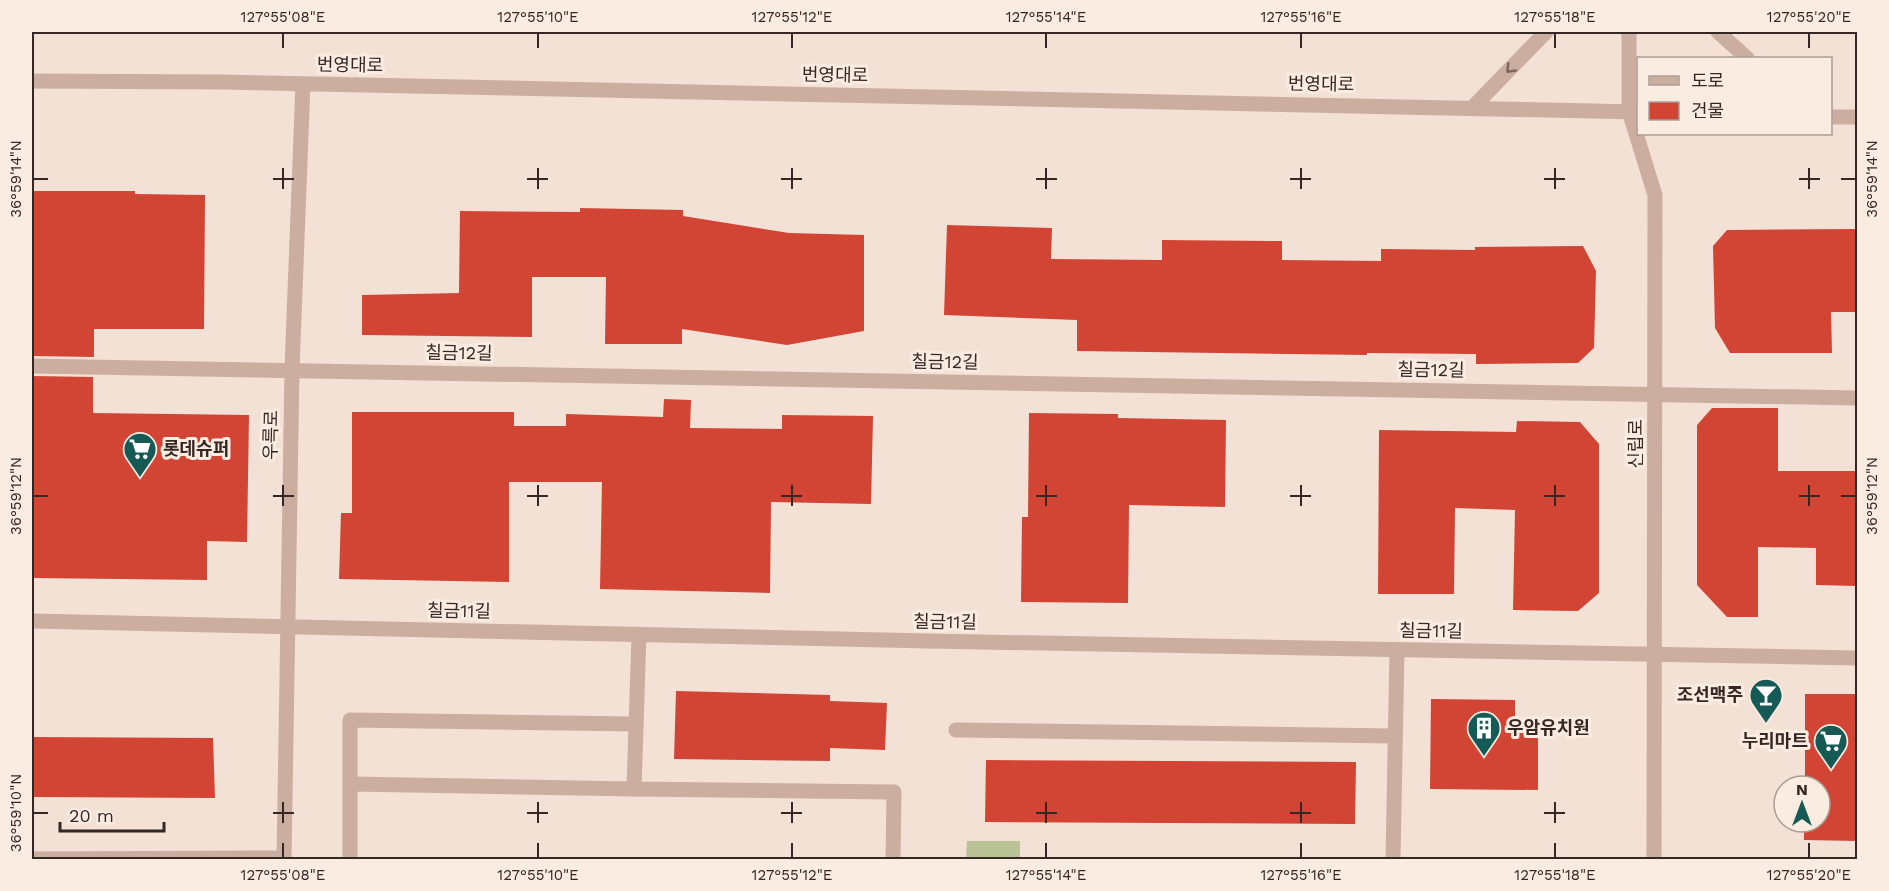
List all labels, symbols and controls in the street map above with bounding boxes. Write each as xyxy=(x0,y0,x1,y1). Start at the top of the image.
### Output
text: 127°55'08"E xyxy=(241,8,325,26)
text: 127°55'10"E xyxy=(497,8,579,26)
text: 127°55'12"E xyxy=(752,8,832,26)
text: 127°55'14"E xyxy=(1006,8,1086,26)
text: 127°55'16"E xyxy=(1260,8,1342,26)
text: 127°55'18"E xyxy=(1514,8,1596,26)
text: 127°55'20"E xyxy=(1767,8,1851,26)
street label: 번영대로 xyxy=(317,53,383,76)
legend xyxy=(1637,57,1832,135)
one-way arrow xyxy=(1506,62,1517,73)
street label: 번영대로 xyxy=(802,63,868,86)
text: 도로 xyxy=(1691,70,1724,91)
street label: 번영대로 xyxy=(1288,72,1354,95)
text: 건물 xyxy=(1691,100,1724,121)
text: 36°59'14"N xyxy=(7,140,25,218)
text: 36°59'14"N xyxy=(1863,140,1881,218)
street label: 칠금12길 xyxy=(425,341,493,364)
street label: 칠금12길 xyxy=(911,350,979,373)
street label: 칠금12길 xyxy=(1397,358,1465,381)
street label: 우륵로 xyxy=(260,410,281,460)
street label: 신립로 xyxy=(1625,419,1646,469)
supermarket icon: 롯데슈퍼 xyxy=(122,431,158,478)
place label: 롯데슈퍼 xyxy=(163,438,229,459)
text: 36°59'12"N xyxy=(7,457,25,535)
text: 36°59'12"N xyxy=(1863,457,1881,535)
street label: 칠금11길 xyxy=(427,599,491,622)
street label: 칠금11길 xyxy=(913,610,977,633)
street label: 칠금11길 xyxy=(1399,619,1463,642)
bar icon: 조선맥주 xyxy=(1748,677,1784,724)
place label: 조선맥주 xyxy=(1677,684,1743,705)
building icon: 우암유치원 xyxy=(1466,710,1502,757)
place label: 우암유치원 xyxy=(1507,717,1590,738)
supermarket icon: 누리마트 xyxy=(1813,723,1849,770)
place label: 누리마트 xyxy=(1742,730,1808,751)
text: 36°59'10"N xyxy=(7,774,25,852)
north arrow xyxy=(1772,774,1832,834)
text: N xyxy=(1796,780,1808,799)
scale bar xyxy=(60,795,164,833)
text: 20 m xyxy=(69,805,114,826)
text: 127°55'08"E xyxy=(241,866,325,884)
text: 127°55'10"E xyxy=(497,866,579,884)
text: 127°55'12"E xyxy=(752,866,832,884)
text: 127°55'14"E xyxy=(1006,866,1086,884)
text: 127°55'16"E xyxy=(1260,866,1342,884)
text: 127°55'18"E xyxy=(1514,866,1596,884)
text: 127°55'20"E xyxy=(1767,866,1851,884)

